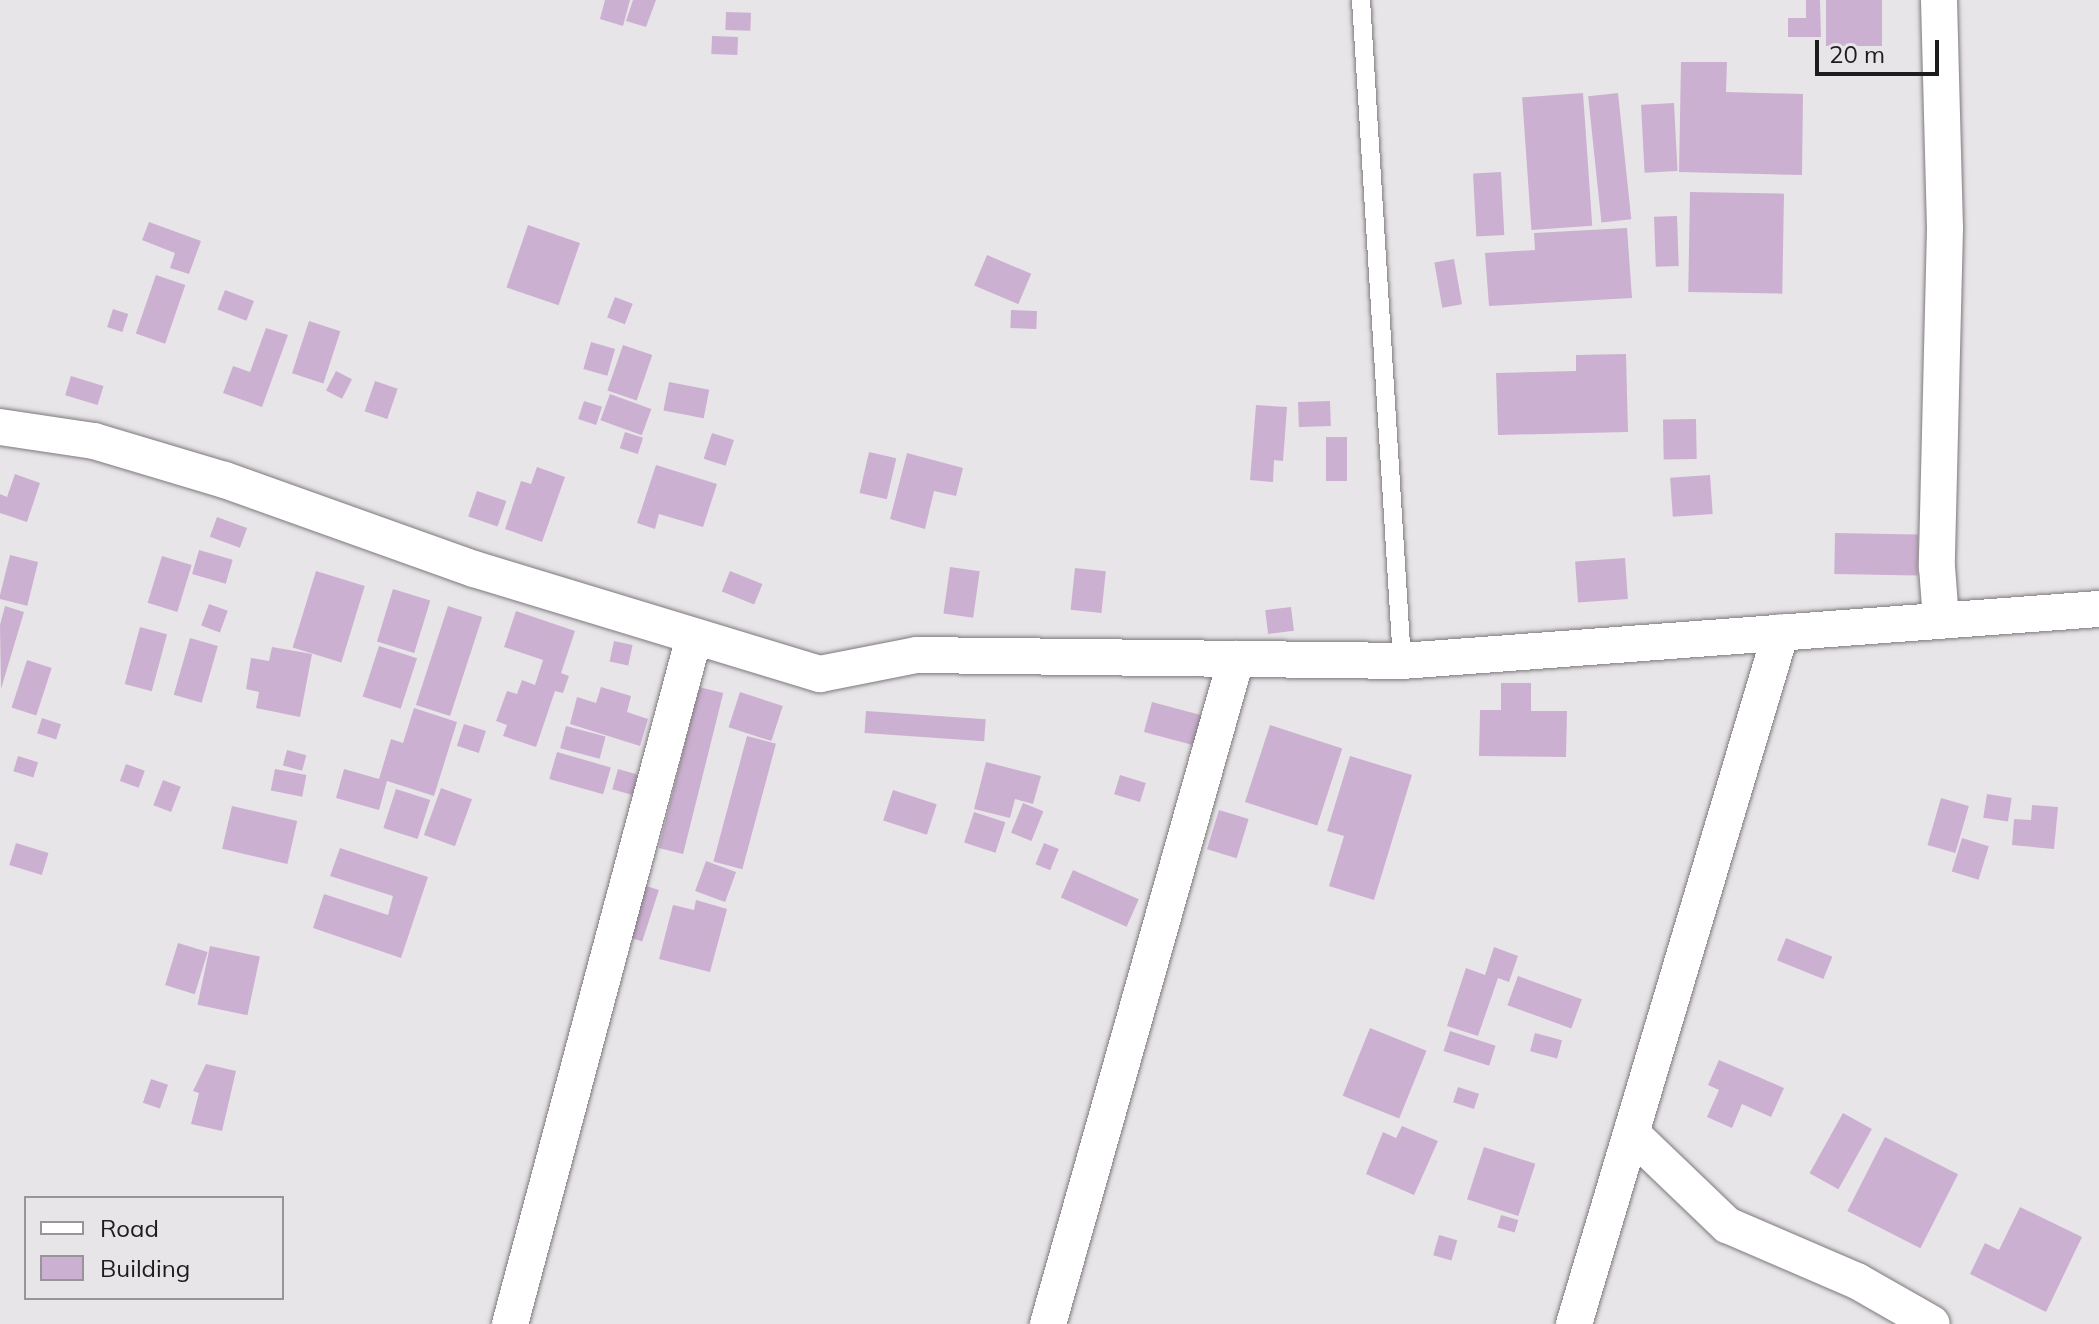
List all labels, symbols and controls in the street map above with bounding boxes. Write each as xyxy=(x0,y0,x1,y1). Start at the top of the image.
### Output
scale bar xyxy=(1819,24,1943,74)
text: 20 m xyxy=(1829,39,1885,69)
legend xyxy=(24,1196,284,1300)
text: Road xyxy=(100,1213,159,1243)
text: Building xyxy=(100,1253,190,1283)

